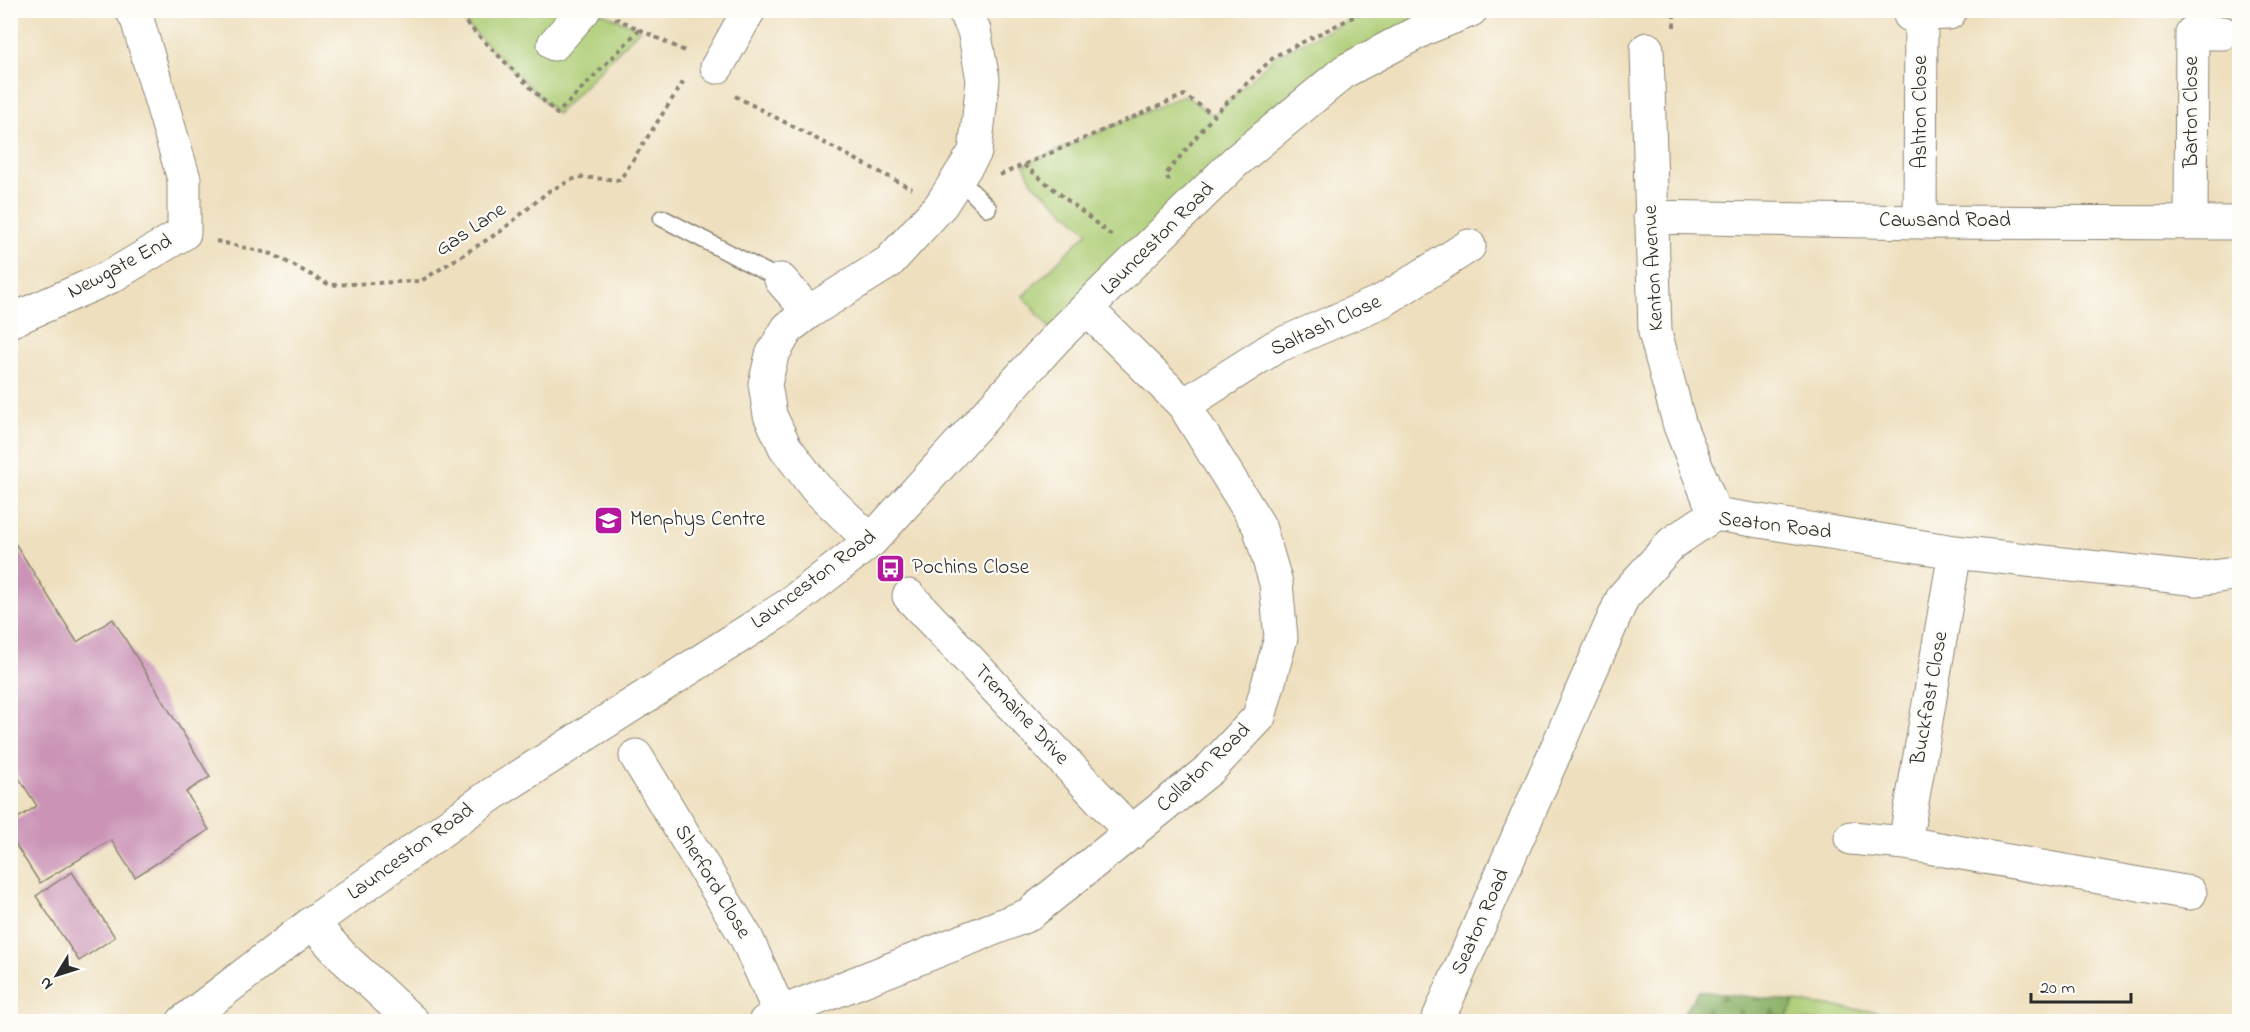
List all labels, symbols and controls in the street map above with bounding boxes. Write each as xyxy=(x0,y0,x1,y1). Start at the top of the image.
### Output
street label: Ashton Close xyxy=(1906,55,1936,169)
street label: Barton Close xyxy=(2177,56,2207,169)
street label: Launceston Road xyxy=(1094,175,1222,303)
street label: Gas Lane xyxy=(430,195,513,265)
street label: Kenton Avenue xyxy=(1636,204,1672,332)
street label: Cawsand Road xyxy=(1879,206,2011,236)
street label: Newgate End xyxy=(62,227,179,309)
street label: Saltash Close xyxy=(1266,287,1387,365)
school or university icon: Menphys Centre xyxy=(593,504,625,536)
street label: Seaton Road xyxy=(1717,504,1833,548)
place label: Menphys Centre xyxy=(630,505,766,537)
street label: Launceston Road xyxy=(745,523,883,637)
bus stop icon: Pochins Close xyxy=(875,552,907,584)
place label: Pochins Close xyxy=(912,553,1030,583)
street label: Buckfast Close xyxy=(1903,628,1957,768)
street label: Tremaine Drive xyxy=(966,658,1076,773)
street label: Collaton Road xyxy=(1150,716,1258,820)
street label: Launceston Road xyxy=(341,796,481,908)
street label: Sherford Close xyxy=(666,819,758,945)
street label: Seaton Road xyxy=(1444,864,1518,980)
north arrow xyxy=(27,945,87,1005)
scale bar xyxy=(2031,966,2132,1004)
text: N xyxy=(34,971,60,995)
text: 20 m xyxy=(2040,976,2075,1002)

